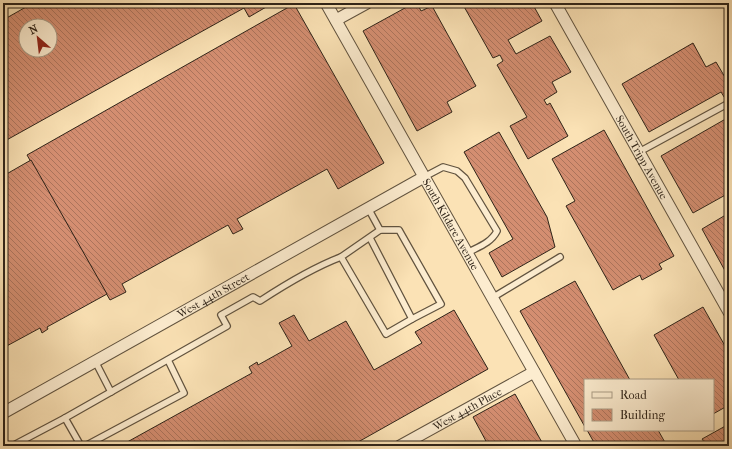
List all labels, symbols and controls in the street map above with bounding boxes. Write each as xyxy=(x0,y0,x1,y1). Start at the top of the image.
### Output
north arrow xyxy=(18,18,58,58)
text: N xyxy=(27,22,41,37)
street label: South Tripp Avenue xyxy=(613,113,671,202)
street label: South Kildare Avenue xyxy=(420,176,482,273)
street label: West 44th Street xyxy=(174,270,252,321)
legend xyxy=(584,379,714,431)
street label: West 44th Place xyxy=(430,384,505,433)
text: Road xyxy=(620,388,647,402)
text: Building xyxy=(620,408,665,422)

